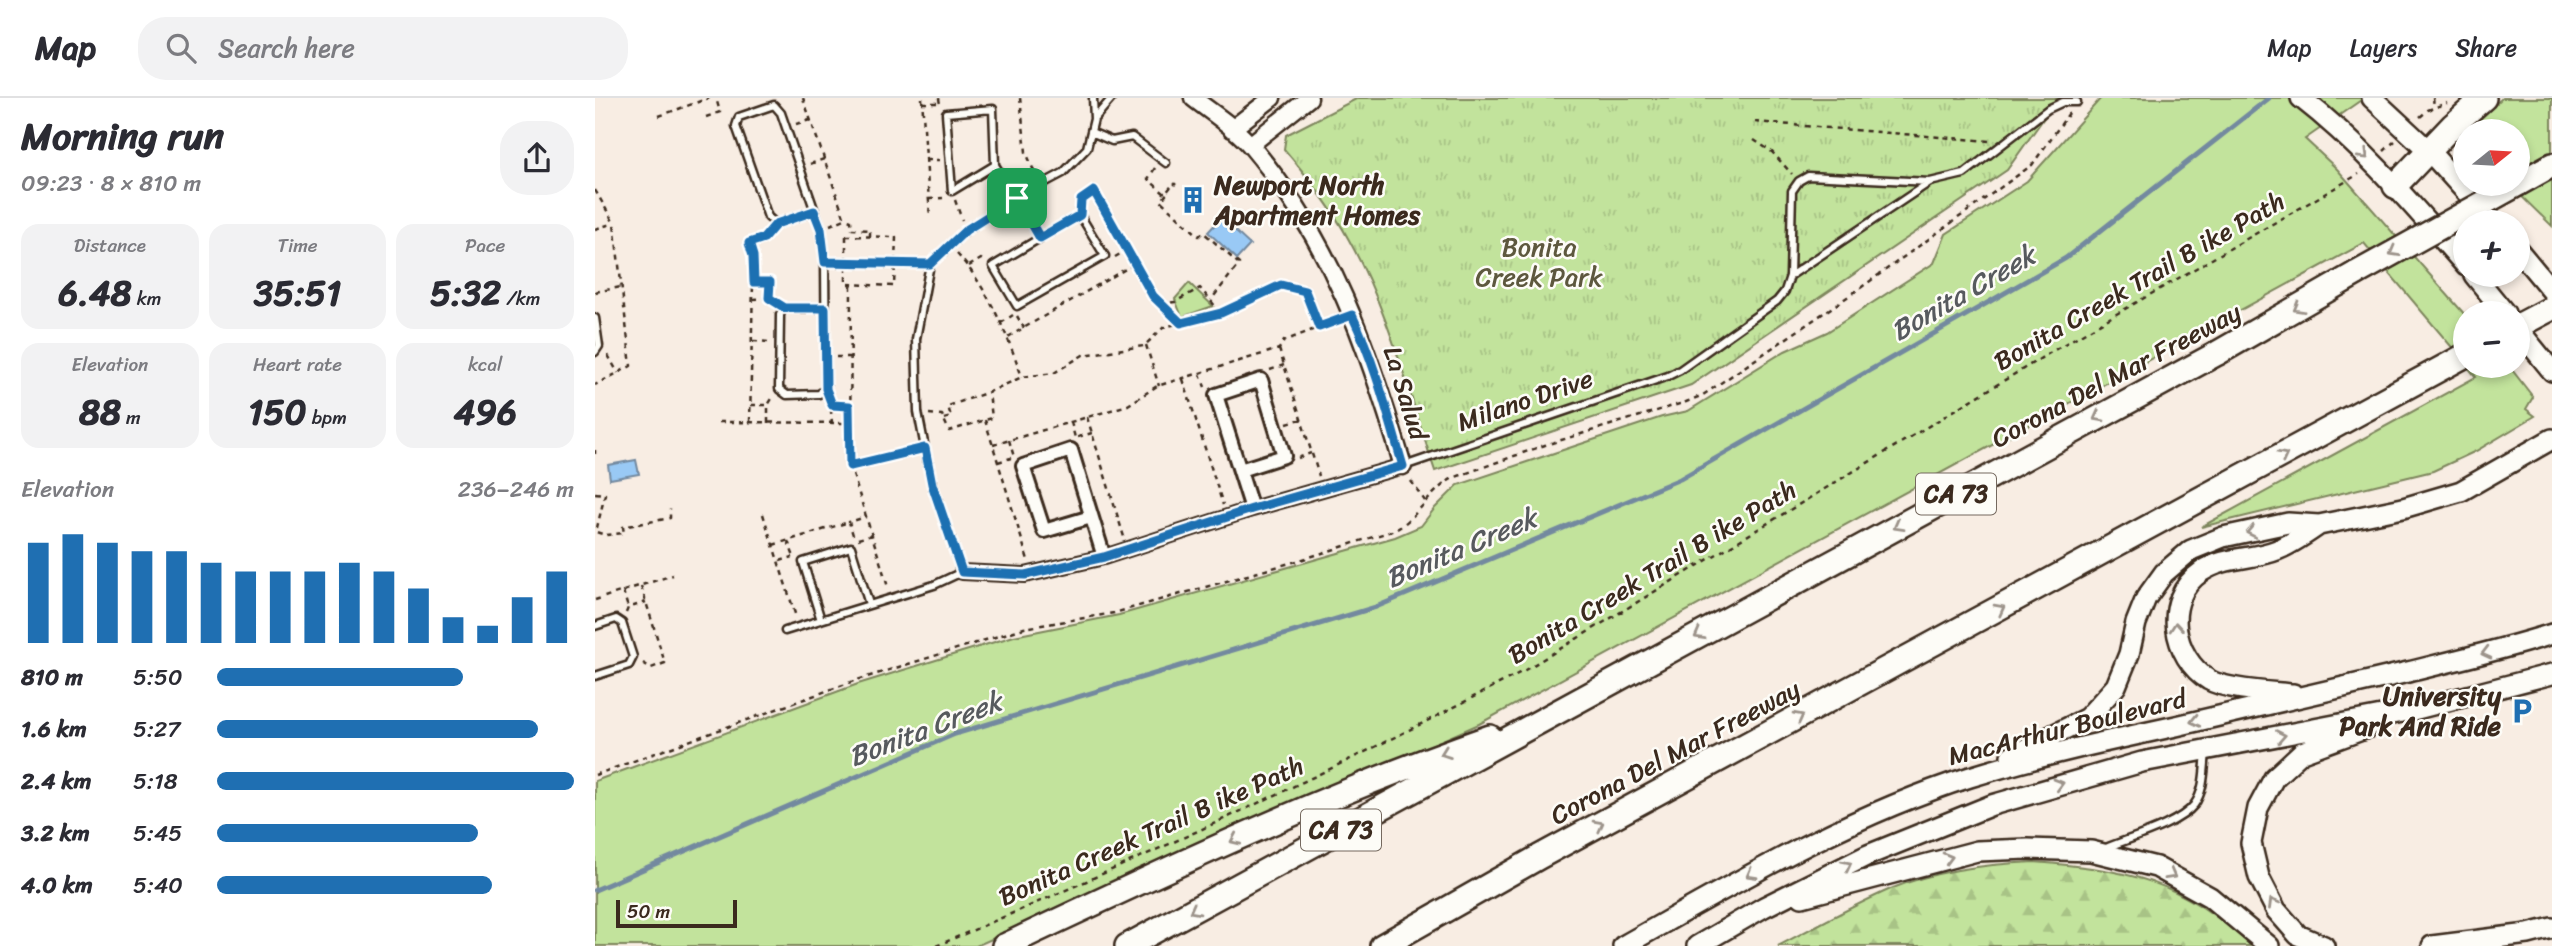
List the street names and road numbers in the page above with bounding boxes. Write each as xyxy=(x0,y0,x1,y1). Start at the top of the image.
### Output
street label: Bonita Creek Trail B ike Path xyxy=(1985,179,2293,383)
street label: Corona Del Mar Freeway xyxy=(1982,289,2250,461)
street label: La Salud xyxy=(1370,340,1443,448)
street label: Milano Drive xyxy=(1451,355,1599,445)
street label: Bonita Creek Trail B ike Path xyxy=(1499,467,1805,677)
road number: CA 73 xyxy=(1916,474,1996,514)
street label: Corona Del Mar Freeway xyxy=(1541,666,1809,838)
street label: MacArthur Boulevard xyxy=(1943,675,2193,779)
street label: Bonita Creek Trail B ike Path xyxy=(991,743,1311,919)
road number: CA 73 xyxy=(1301,810,1381,850)

